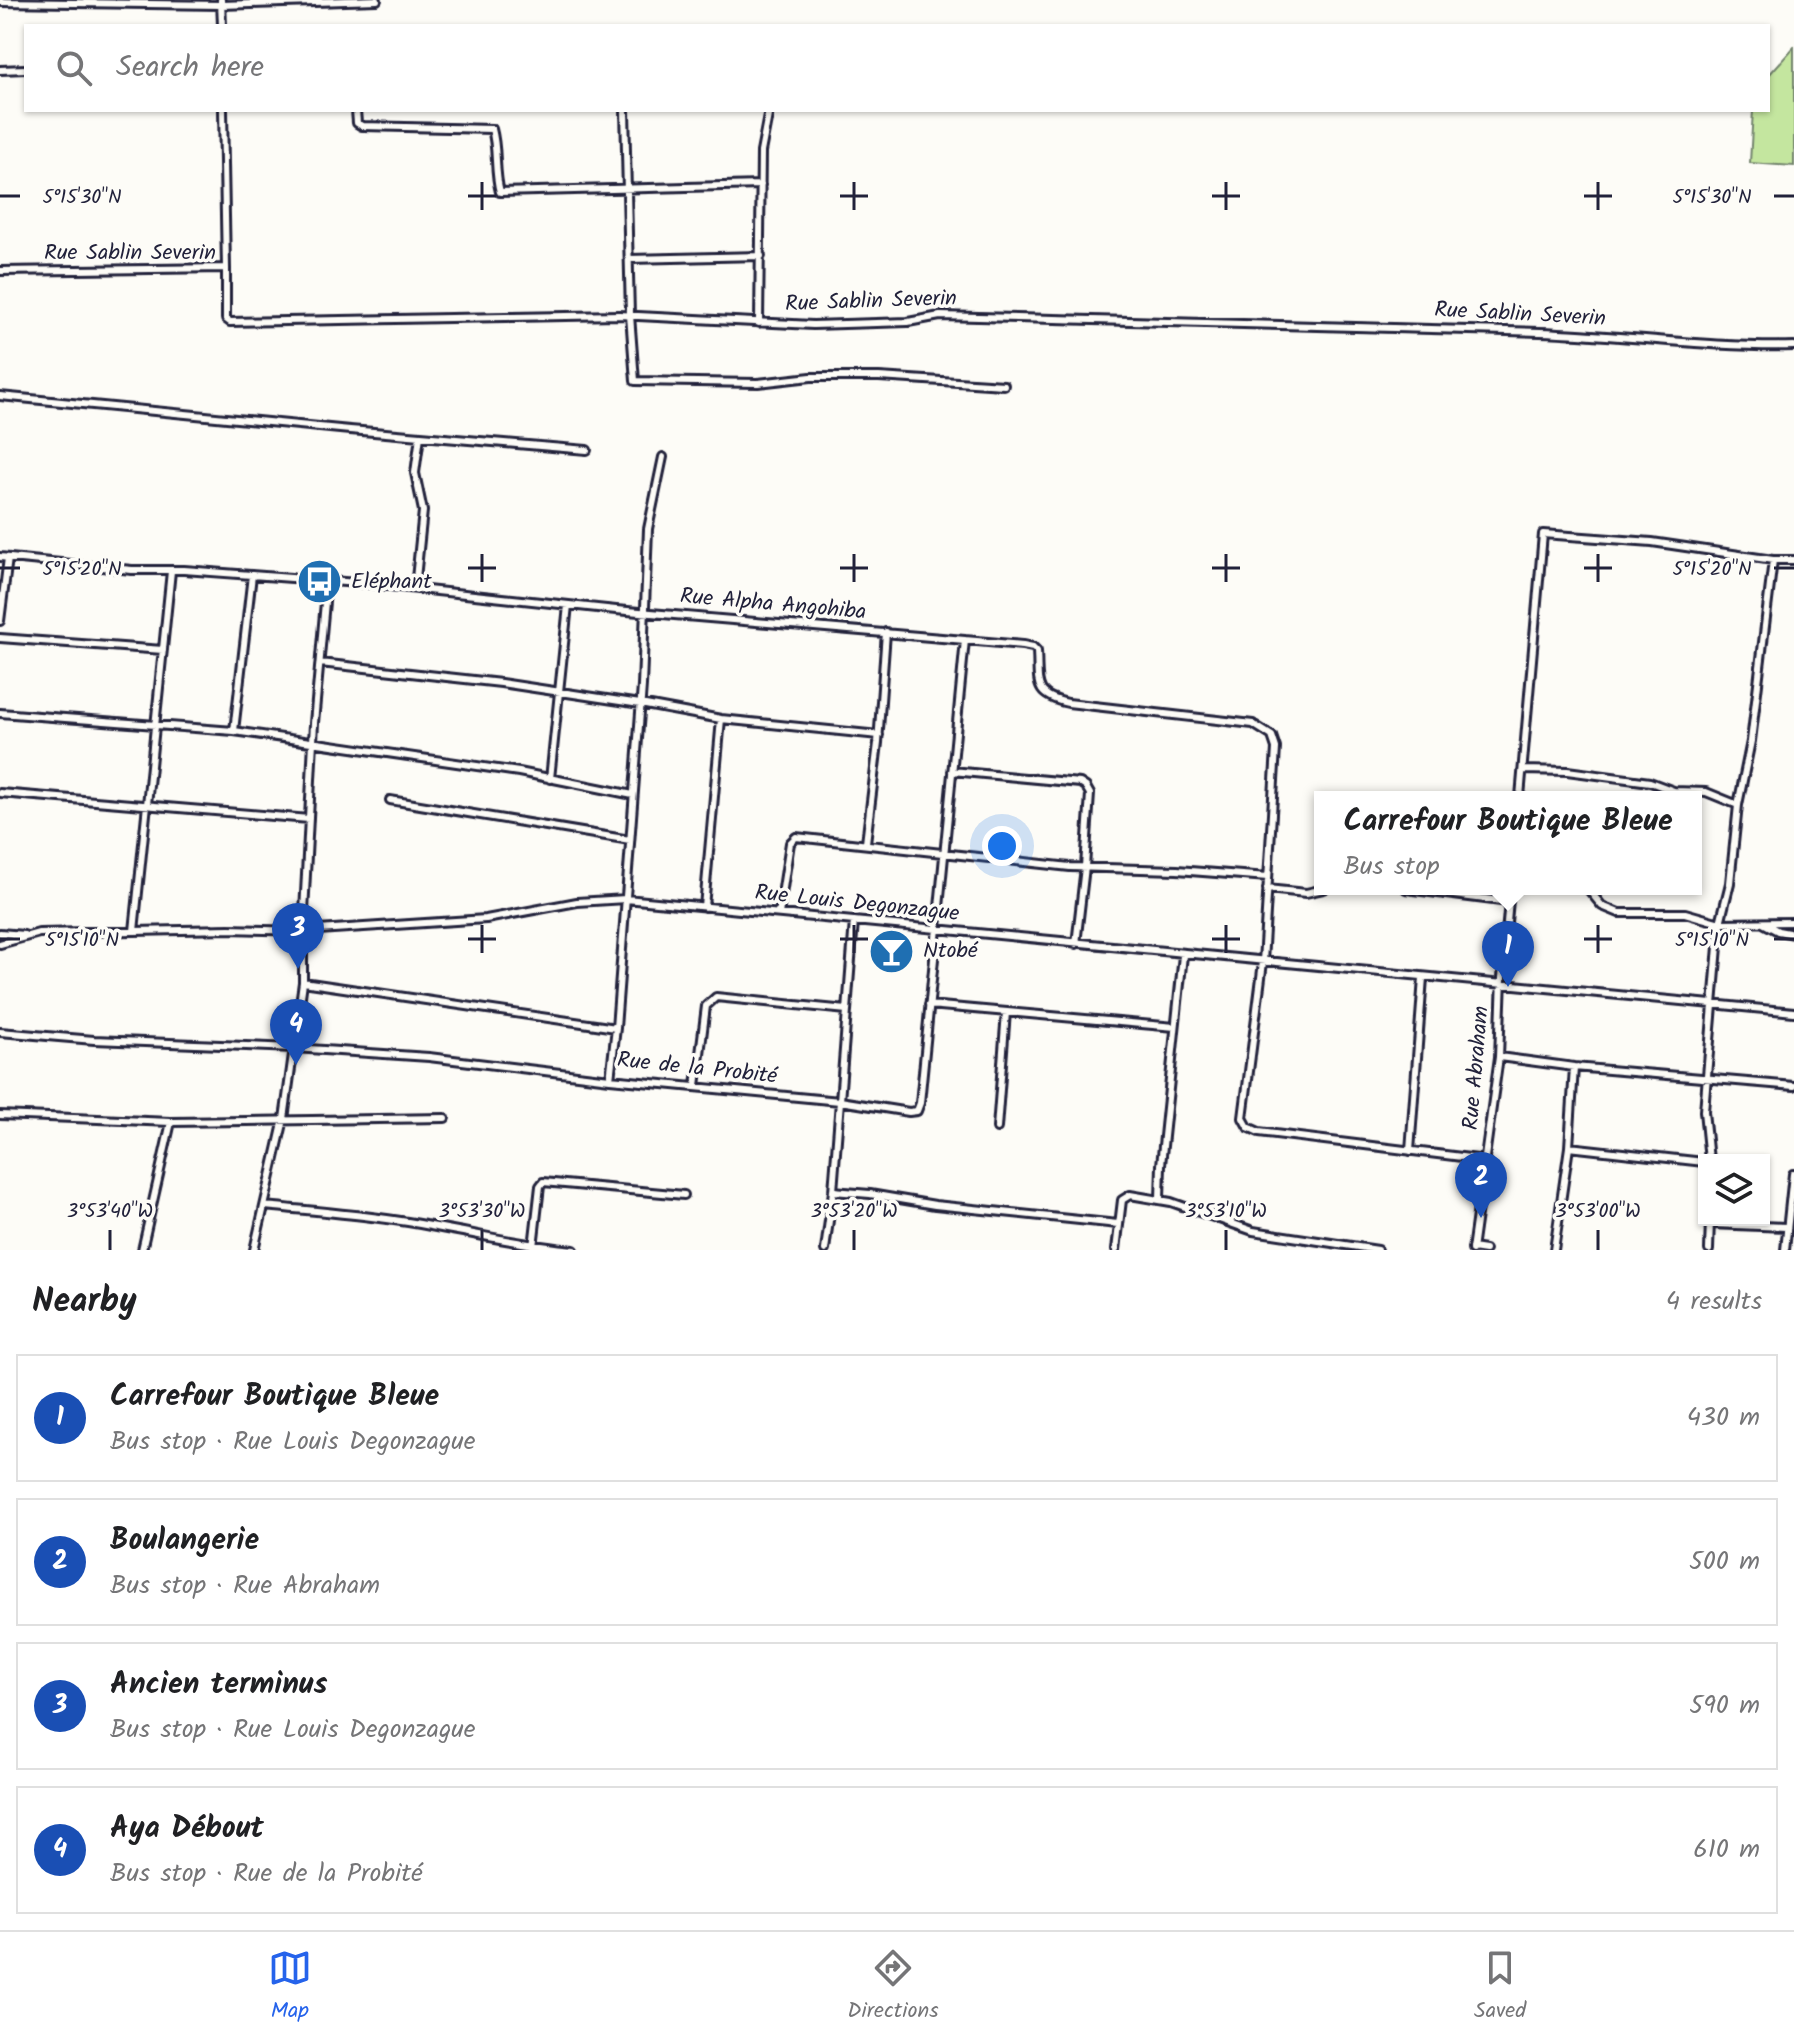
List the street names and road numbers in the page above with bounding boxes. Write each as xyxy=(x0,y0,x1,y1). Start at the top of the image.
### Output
street label: Rue Sablin Severin xyxy=(44,236,216,271)
street label: Rue Sablin Severin xyxy=(784,282,958,322)
street label: Rue Sablin Severin xyxy=(1433,293,1607,337)
street label: Rue Alpha Angohiba xyxy=(678,579,868,631)
street label: Rue Louis Degonzague xyxy=(753,876,961,932)
street label: Rue Abraham xyxy=(1454,1005,1500,1131)
street label: Rue de la Probité xyxy=(615,1043,780,1095)

